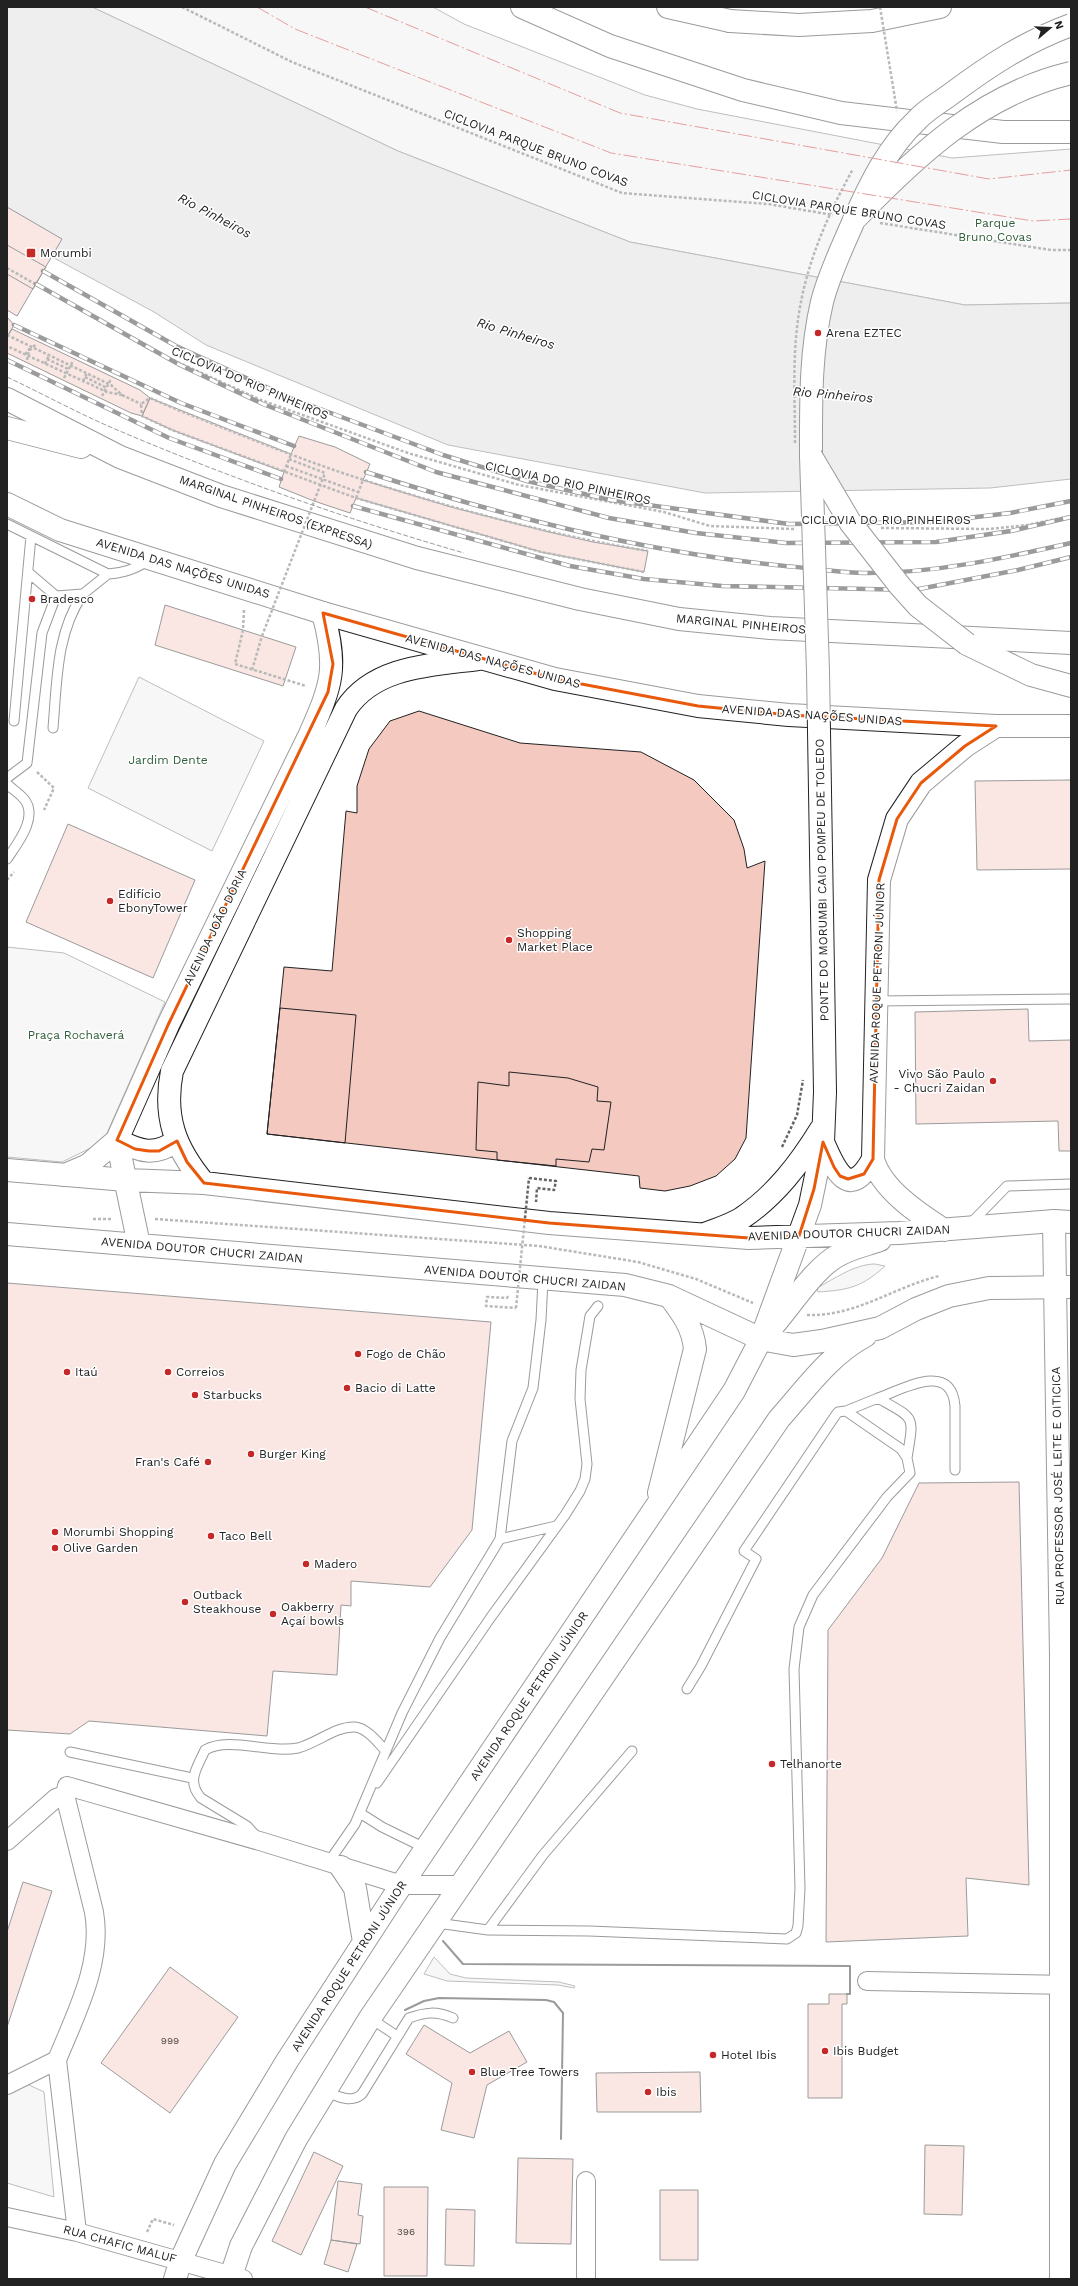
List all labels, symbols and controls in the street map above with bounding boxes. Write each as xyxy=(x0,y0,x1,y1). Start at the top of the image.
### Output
north arrow xyxy=(1030,8,1070,48)
text: N xyxy=(1052,19,1066,31)
street label: CICLOVIA PARQUE BRUNO COVAS xyxy=(442,106,630,190)
street label: CICLOVIA PARQUE BRUNO COVAS xyxy=(751,188,947,232)
water label: Rio Pinheiros xyxy=(176,190,254,241)
park label: Parque Bruno Covas xyxy=(958,216,1032,244)
place label: Morumbi xyxy=(40,246,92,260)
marker: Morumbi xyxy=(25,247,37,259)
water label: Rio Pinheiros xyxy=(475,315,557,353)
place label: Arena EZTEC xyxy=(826,326,902,340)
marker: Arena EZTEC xyxy=(813,328,823,338)
street label: CICLOVIA DO RIO PINHEIROS xyxy=(169,344,331,422)
water label: Rio Pinheiros xyxy=(792,384,874,406)
street label: CICLOVIA DO RIO PINHEIROS xyxy=(484,459,652,507)
street label: MARGINAL PINHEIROS (EXPRESSA) xyxy=(178,472,374,552)
street label: CICLOVIA DO RIO PINHEIROS xyxy=(801,513,971,527)
street label: AVENIDA DAS NAÇÕES UNIDAS xyxy=(95,535,271,601)
place label: Bradesco xyxy=(40,592,94,606)
marker: Bradesco xyxy=(27,594,37,604)
street label: MARGINAL PINHEIROS xyxy=(676,611,806,637)
street label: AVENIDA DAS NAÇÕES UNIDAS xyxy=(404,631,582,691)
street label: AVENIDA DAS NAÇÕES UNIDAS xyxy=(721,702,903,728)
street label: PONTE DO MORUMBI CAIO POMPEU DE TOLEDO xyxy=(813,739,831,1021)
park label: Jardim Dente xyxy=(128,753,208,767)
street label: AVENIDA JOÃO DÓRIA xyxy=(181,866,249,988)
street label: AVENIDA ROQUE PETRONI JÚNIOR xyxy=(866,882,888,1084)
place label: Edifício EbonyTower xyxy=(118,887,188,915)
marker: Edifício EbonyTower xyxy=(105,896,115,906)
place label: Shopping Market Place xyxy=(517,926,593,954)
marker: Shopping Market Place xyxy=(504,935,514,945)
park label: Praça Rochaverá xyxy=(28,1028,124,1042)
place label: Vivo São Paulo - Chucri Zaidan xyxy=(894,1067,985,1095)
marker: Vivo São Paulo - Chucri Zaidan xyxy=(988,1076,998,1086)
street label: AVENIDA DOUTOR CHUCRI ZAIDAN xyxy=(748,1222,950,1244)
street label: AVENIDA DOUTOR CHUCRI ZAIDAN xyxy=(100,1234,304,1266)
street label: AVENIDA DOUTOR CHUCRI ZAIDAN xyxy=(423,1262,627,1294)
place label: Fogo de Chão xyxy=(366,1347,446,1361)
marker: Fogo de Chão xyxy=(353,1349,363,1359)
place label: Itaú xyxy=(75,1365,98,1379)
place label: Correios xyxy=(176,1365,225,1379)
street label: RUA PROFESSOR JOSÉ LEITE E OITICICA xyxy=(1049,1366,1067,1605)
marker: Itaú xyxy=(62,1367,72,1377)
marker: Correios xyxy=(163,1367,173,1377)
place label: Bacio di Latte xyxy=(355,1381,436,1395)
marker: Bacio di Latte xyxy=(342,1383,352,1393)
place label: Starbucks xyxy=(203,1388,262,1402)
marker: Starbucks xyxy=(190,1390,200,1400)
place label: Burger King xyxy=(259,1447,326,1461)
marker: Burger King xyxy=(246,1449,256,1459)
place label: Fran's Café xyxy=(135,1455,200,1469)
marker: Fran's Café xyxy=(203,1457,213,1467)
place label: Morumbi Shopping xyxy=(63,1525,174,1539)
marker: Morumbi Shopping xyxy=(50,1527,60,1537)
place label: Taco Bell xyxy=(219,1529,272,1543)
marker: Taco Bell xyxy=(206,1531,216,1541)
place label: Olive Garden xyxy=(63,1541,138,1555)
marker: Olive Garden xyxy=(50,1543,60,1553)
place label: Madero xyxy=(314,1557,357,1571)
marker: Madero xyxy=(301,1559,311,1569)
place label: Outback Steakhouse xyxy=(193,1588,262,1616)
marker: Outback Steakhouse xyxy=(180,1597,190,1607)
place label: Oakberry Açaí bowls xyxy=(281,1600,344,1628)
marker: Oakberry Açaí bowls xyxy=(268,1609,278,1619)
street label: AVENIDA ROQUE PETRONI JÚNIOR xyxy=(467,1609,591,1783)
place label: Telhanorte xyxy=(780,1757,842,1771)
marker: Telhanorte xyxy=(767,1759,777,1769)
street label: AVENIDA ROQUE PETRONI JÚNIOR xyxy=(288,1878,410,2054)
house number: 999 xyxy=(161,2035,179,2046)
place label: Ibis Budget xyxy=(833,2044,899,2058)
marker: Ibis Budget xyxy=(820,2046,830,2056)
place label: Hotel Ibis xyxy=(721,2048,777,2062)
marker: Hotel Ibis xyxy=(708,2050,718,2060)
place label: Blue Tree Towers xyxy=(480,2065,579,2079)
marker: Blue Tree Towers xyxy=(467,2067,477,2077)
place label: Ibis xyxy=(656,2085,677,2099)
marker: Ibis xyxy=(643,2087,653,2097)
street label: RUA CHAFIC MALUF xyxy=(62,2222,178,2266)
house number: 396 xyxy=(397,2226,415,2237)

